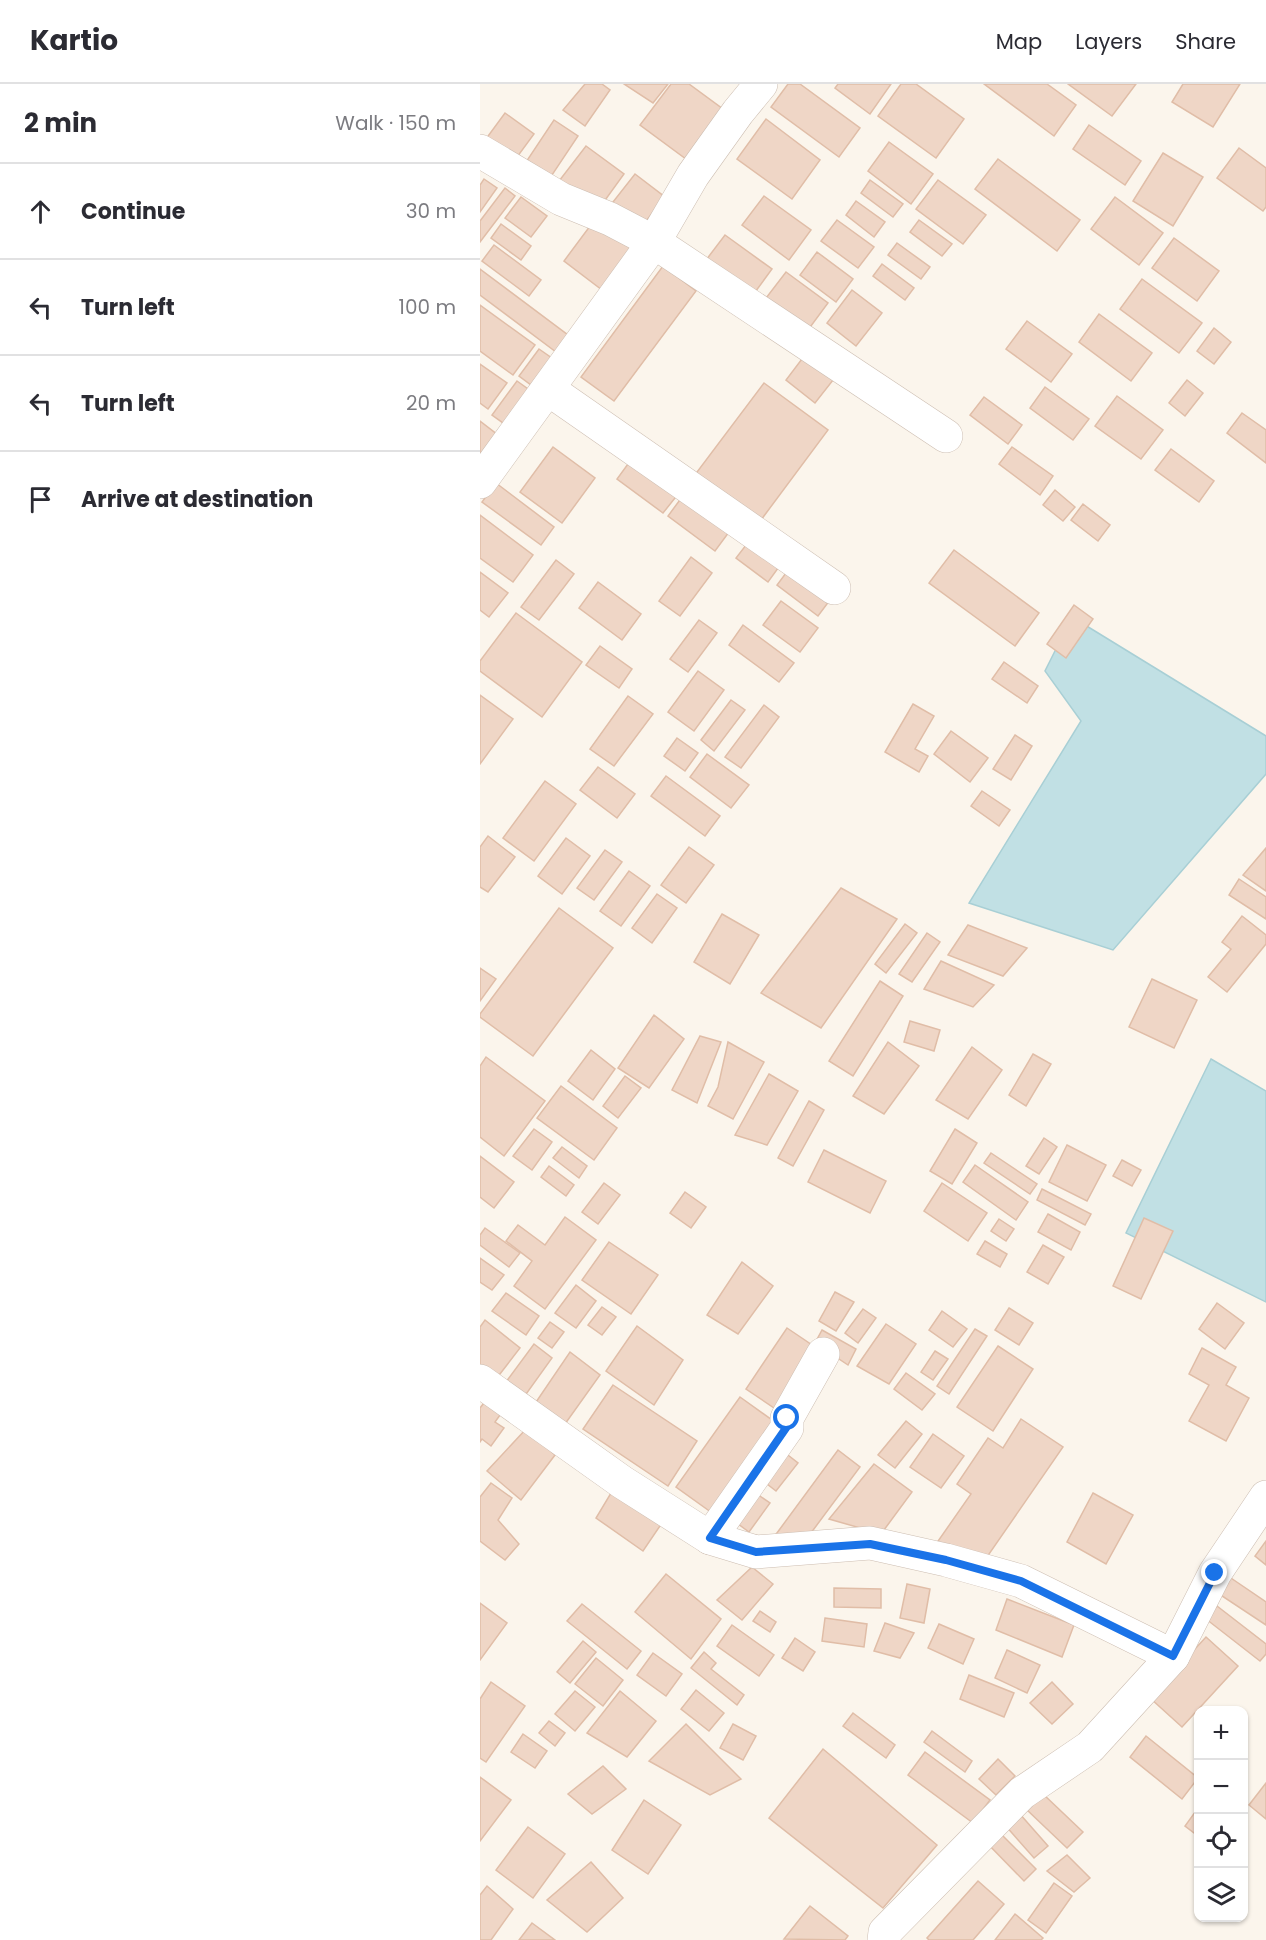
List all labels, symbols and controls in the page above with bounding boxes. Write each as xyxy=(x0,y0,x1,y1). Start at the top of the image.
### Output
text: Kartio xyxy=(30,21,118,60)
text: Map xyxy=(996,27,1042,56)
text: Layers xyxy=(1075,27,1142,56)
text: Share xyxy=(1175,27,1236,56)
text: 2 min xyxy=(24,105,97,141)
text: Walk · 150 m xyxy=(335,109,456,137)
icon: ahead xyxy=(24,195,57,228)
text: Continue xyxy=(81,196,185,227)
text: 30 m xyxy=(406,197,456,225)
icon: left xyxy=(24,291,57,324)
text: Turn left xyxy=(81,292,175,323)
text: 100 m xyxy=(399,293,456,321)
icon: left xyxy=(24,387,57,420)
text: Turn left xyxy=(81,388,175,419)
text: 20 m xyxy=(406,389,456,417)
icon: arrive xyxy=(24,483,57,516)
text: Arrive at destination xyxy=(81,484,313,515)
route start xyxy=(773,1404,799,1430)
route end xyxy=(1201,1559,1227,1585)
map controls xyxy=(1194,1706,1248,1922)
button: + xyxy=(1194,1706,1248,1760)
button: − xyxy=(1194,1760,1248,1814)
button: locate xyxy=(1194,1814,1248,1868)
button: layers xyxy=(1194,1868,1248,1922)

